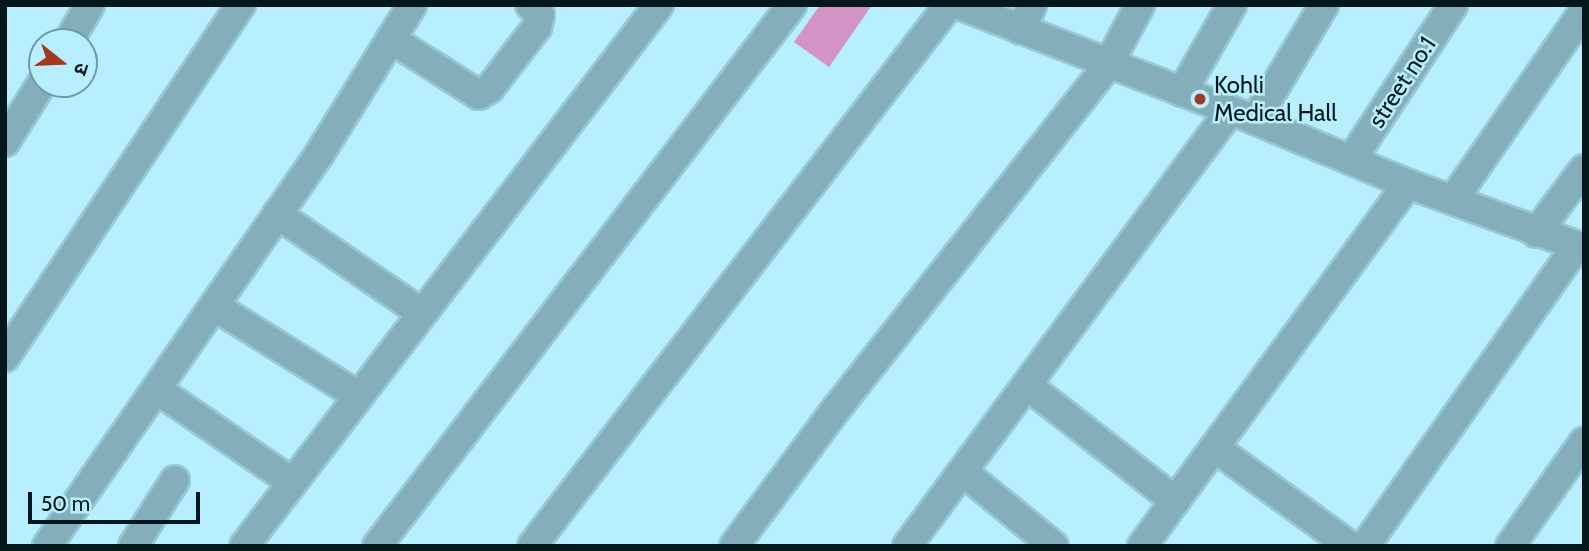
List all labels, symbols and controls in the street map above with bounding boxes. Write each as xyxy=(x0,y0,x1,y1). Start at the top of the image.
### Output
north arrow xyxy=(28,28,98,98)
street label: street no.1 xyxy=(1362,31,1442,133)
text: उ xyxy=(69,60,94,78)
place label: Kohli Medical Hall xyxy=(1214,71,1337,127)
marker: Kohli Medical Hall xyxy=(1192,91,1208,107)
scale bar xyxy=(32,477,203,522)
text: 50 m xyxy=(41,491,90,516)

